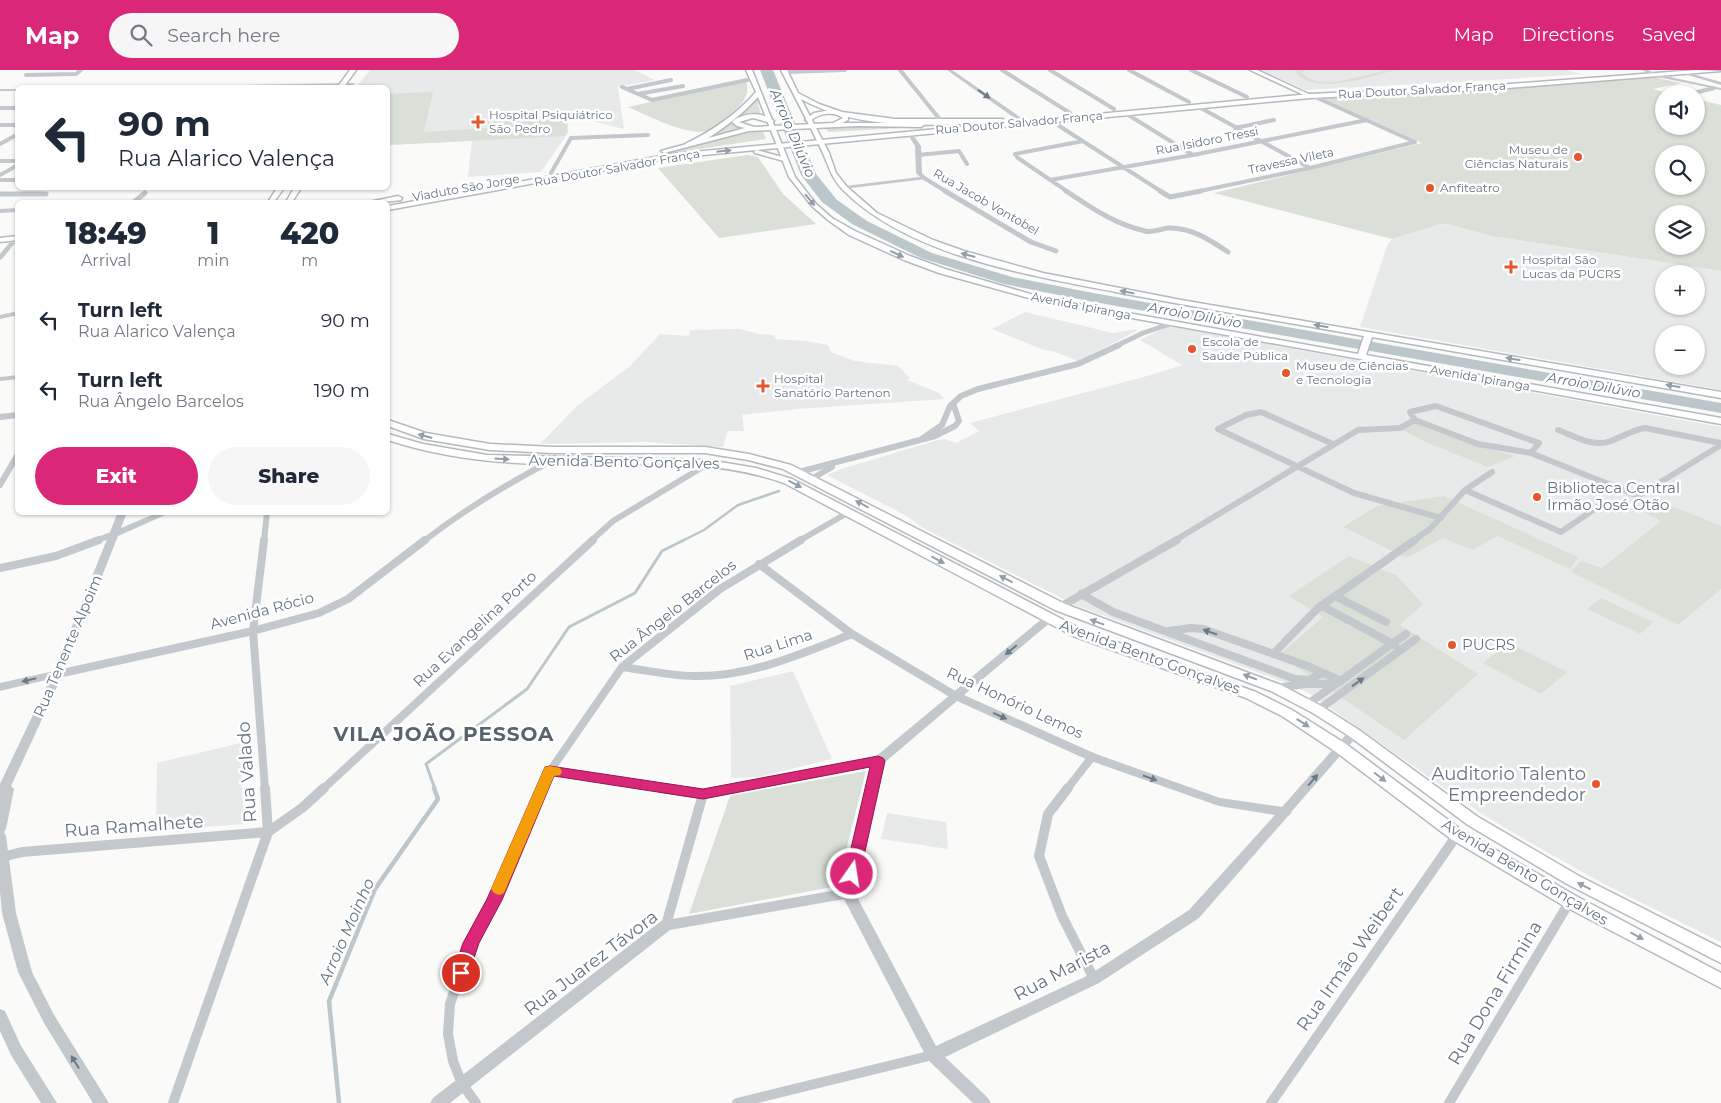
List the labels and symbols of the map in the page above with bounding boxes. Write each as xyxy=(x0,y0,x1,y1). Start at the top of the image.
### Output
street label: Rua Doutor Salvador França xyxy=(1338,78,1506,101)
water label: Arroio Dilúvio xyxy=(766,85,820,180)
one-way arrow xyxy=(977,89,991,99)
place label: Hospital Psiquiátrico São Pedro xyxy=(489,107,613,136)
street label: Rua Doutor Salvador França xyxy=(935,108,1103,137)
marker: Hospital Psiquiátrico São Pedro xyxy=(471,115,485,129)
street label: Rua Isidoro Tressi xyxy=(1154,123,1259,158)
place label: Museu de Ciências Naturais xyxy=(1465,142,1568,171)
street label: Travessa Vileta xyxy=(1247,144,1335,177)
street label: Rua Doutor Salvador França xyxy=(533,146,701,189)
one-way arrow xyxy=(716,147,732,155)
marker: Museu de Ciências Naturais xyxy=(1572,151,1584,163)
street label: Rua Jacob Vontobel xyxy=(931,165,1042,238)
street label: Viaduto São Jorge xyxy=(411,171,521,204)
place label: Anfiteatro xyxy=(1440,180,1500,195)
marker: Anfiteatro xyxy=(1424,182,1436,194)
one-way arrow xyxy=(805,193,816,206)
one-way arrow xyxy=(889,249,904,258)
one-way arrow xyxy=(961,251,976,259)
place label: Hospital São Lucas da PUCRS xyxy=(1522,252,1621,281)
marker: Hospital São Lucas da PUCRS xyxy=(1504,260,1518,274)
street label: Avenida Ipiranga xyxy=(1030,288,1132,323)
one-way arrow xyxy=(1118,288,1134,296)
water label: Arroio Dilúvio xyxy=(1146,298,1243,332)
one-way arrow xyxy=(1313,322,1329,330)
place label: Escola de Saúde Pública xyxy=(1202,334,1288,363)
marker: Escola de Saúde Pública xyxy=(1186,343,1198,355)
one-way arrow xyxy=(1504,355,1520,363)
place label: Museu de Ciências e Tecnologia xyxy=(1296,358,1408,387)
street label: Avenida Ipiranga xyxy=(1429,361,1531,394)
marker: Museu de Ciências e Tecnologia xyxy=(1280,367,1292,379)
water label: Arroio Dilúvio xyxy=(1545,368,1642,402)
place label: Hospital Sanatório Partenon xyxy=(774,371,891,400)
marker: Hospital Sanatório Partenon xyxy=(756,379,770,393)
one-way arrow xyxy=(1665,382,1681,390)
one-way arrow xyxy=(417,432,433,440)
street label: Avenida Bento Gonçalves xyxy=(528,450,720,473)
one-way arrow xyxy=(494,455,510,463)
place label: Biblioteca Central Irmão José Otão xyxy=(1547,478,1680,514)
one-way arrow xyxy=(787,480,802,488)
marker: Biblioteca Central Irmão José Otão xyxy=(1531,491,1543,503)
one-way arrow xyxy=(855,500,869,508)
street label: Rua Ângelo Barcelos xyxy=(606,555,740,666)
one-way arrow xyxy=(932,555,945,564)
street label: Rua Evangelina Porto xyxy=(409,566,540,691)
street label: Rua Tenente Alpoim xyxy=(29,572,106,720)
one-way arrow xyxy=(999,575,1014,583)
street label: Avenida Rócio xyxy=(208,588,316,633)
street label: Avenida Bento Gonçalves xyxy=(1057,615,1243,698)
one-way arrow xyxy=(1089,618,1104,626)
street label: Rua Lima xyxy=(741,624,815,665)
one-way arrow xyxy=(1203,628,1218,635)
place label: PUCRS xyxy=(1462,635,1515,654)
marker: PUCRS xyxy=(1446,639,1458,651)
one-way arrow xyxy=(1004,644,1017,655)
street label: Rua Honório Lemos xyxy=(944,663,1087,743)
one-way arrow xyxy=(1242,673,1257,681)
one-way arrow xyxy=(21,676,37,684)
one-way arrow xyxy=(1351,677,1365,687)
one-way arrow xyxy=(993,712,1007,720)
one-way arrow xyxy=(1297,718,1310,728)
street label: Rua Valado xyxy=(232,721,262,823)
district label: VILA JOÃO PESSOA xyxy=(333,722,554,746)
place label: Auditorio Talento Empreendedor xyxy=(1432,763,1586,806)
one-way arrow xyxy=(1373,772,1387,782)
one-way arrow xyxy=(1143,774,1158,782)
one-way arrow xyxy=(1308,774,1319,787)
marker: Auditorio Talento Empreendedor xyxy=(1590,778,1602,790)
street label: Rua Ramalhete xyxy=(64,810,204,842)
street label: Avenida Bento Gonçalves xyxy=(1439,814,1612,929)
position arrow xyxy=(825,847,877,899)
water label: Arroio Moinho xyxy=(314,875,378,988)
one-way arrow xyxy=(1577,882,1591,890)
street label: Rua Irmão Weibert xyxy=(1292,883,1408,1035)
street label: Rua Juarez Távora xyxy=(520,905,662,1021)
street label: Rua Dona Firmina xyxy=(1443,917,1547,1069)
one-way arrow xyxy=(1629,932,1644,940)
street label: Rua Marista xyxy=(1010,936,1114,1006)
pin xyxy=(440,952,482,994)
one-way arrow xyxy=(71,1055,80,1068)

